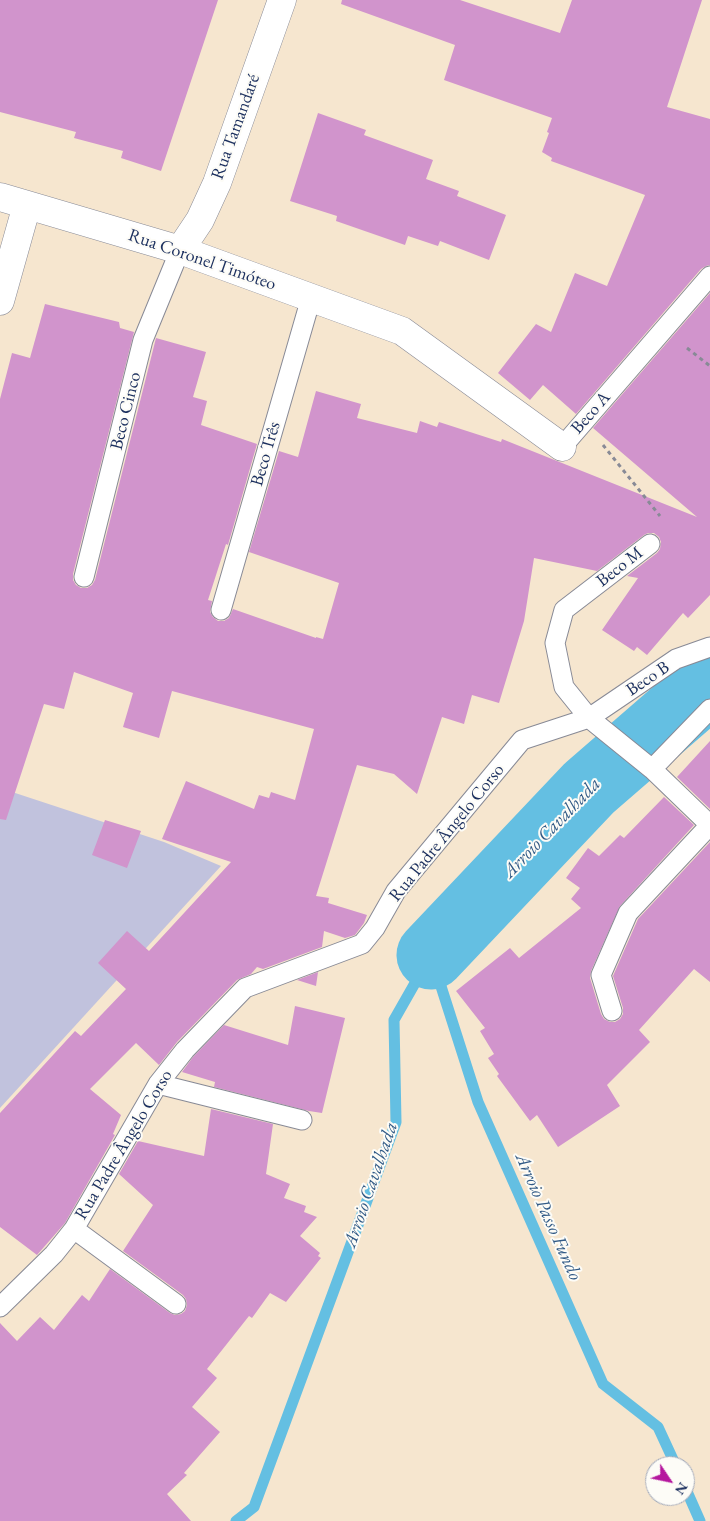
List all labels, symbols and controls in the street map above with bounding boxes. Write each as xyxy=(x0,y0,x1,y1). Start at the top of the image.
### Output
street label: Rua Tamandaré xyxy=(207,71,265,183)
street label: Rua Coronel Timóteo xyxy=(125,225,279,295)
street label: Beco Cinco xyxy=(106,370,146,452)
street label: Beco A xyxy=(567,387,615,439)
street label: Beco Três xyxy=(247,419,285,489)
street label: Beco M xyxy=(592,542,648,592)
street label: Beco B xyxy=(622,657,674,701)
street label: Rua Padre Ângelo Corso xyxy=(385,760,509,906)
water label: Arroio Cavalhada xyxy=(498,773,606,883)
street label: Rua Padre Ângelo Corso xyxy=(71,1066,177,1224)
water label: Arroio Cavalhada xyxy=(339,1119,403,1251)
water label: Arroio Passo Fundo xyxy=(510,1150,586,1284)
north arrow xyxy=(645,1456,695,1506)
text: N xyxy=(671,1479,692,1499)

